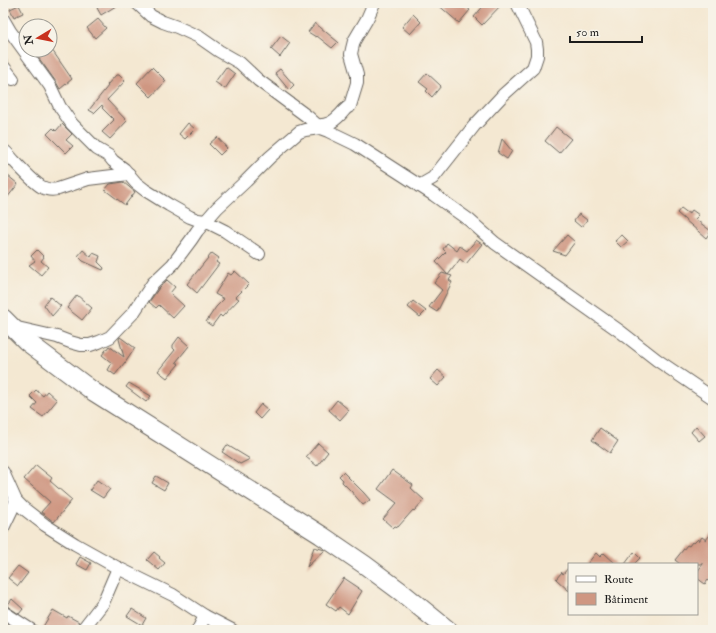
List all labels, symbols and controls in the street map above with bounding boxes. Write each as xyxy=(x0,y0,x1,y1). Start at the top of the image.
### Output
north arrow xyxy=(18,18,58,58)
scale bar xyxy=(570,18,642,44)
text: 50 m xyxy=(576,25,600,40)
text: N xyxy=(21,33,36,47)
legend xyxy=(568,563,698,615)
text: Route xyxy=(604,572,633,587)
text: Bâtiment xyxy=(604,592,648,607)

